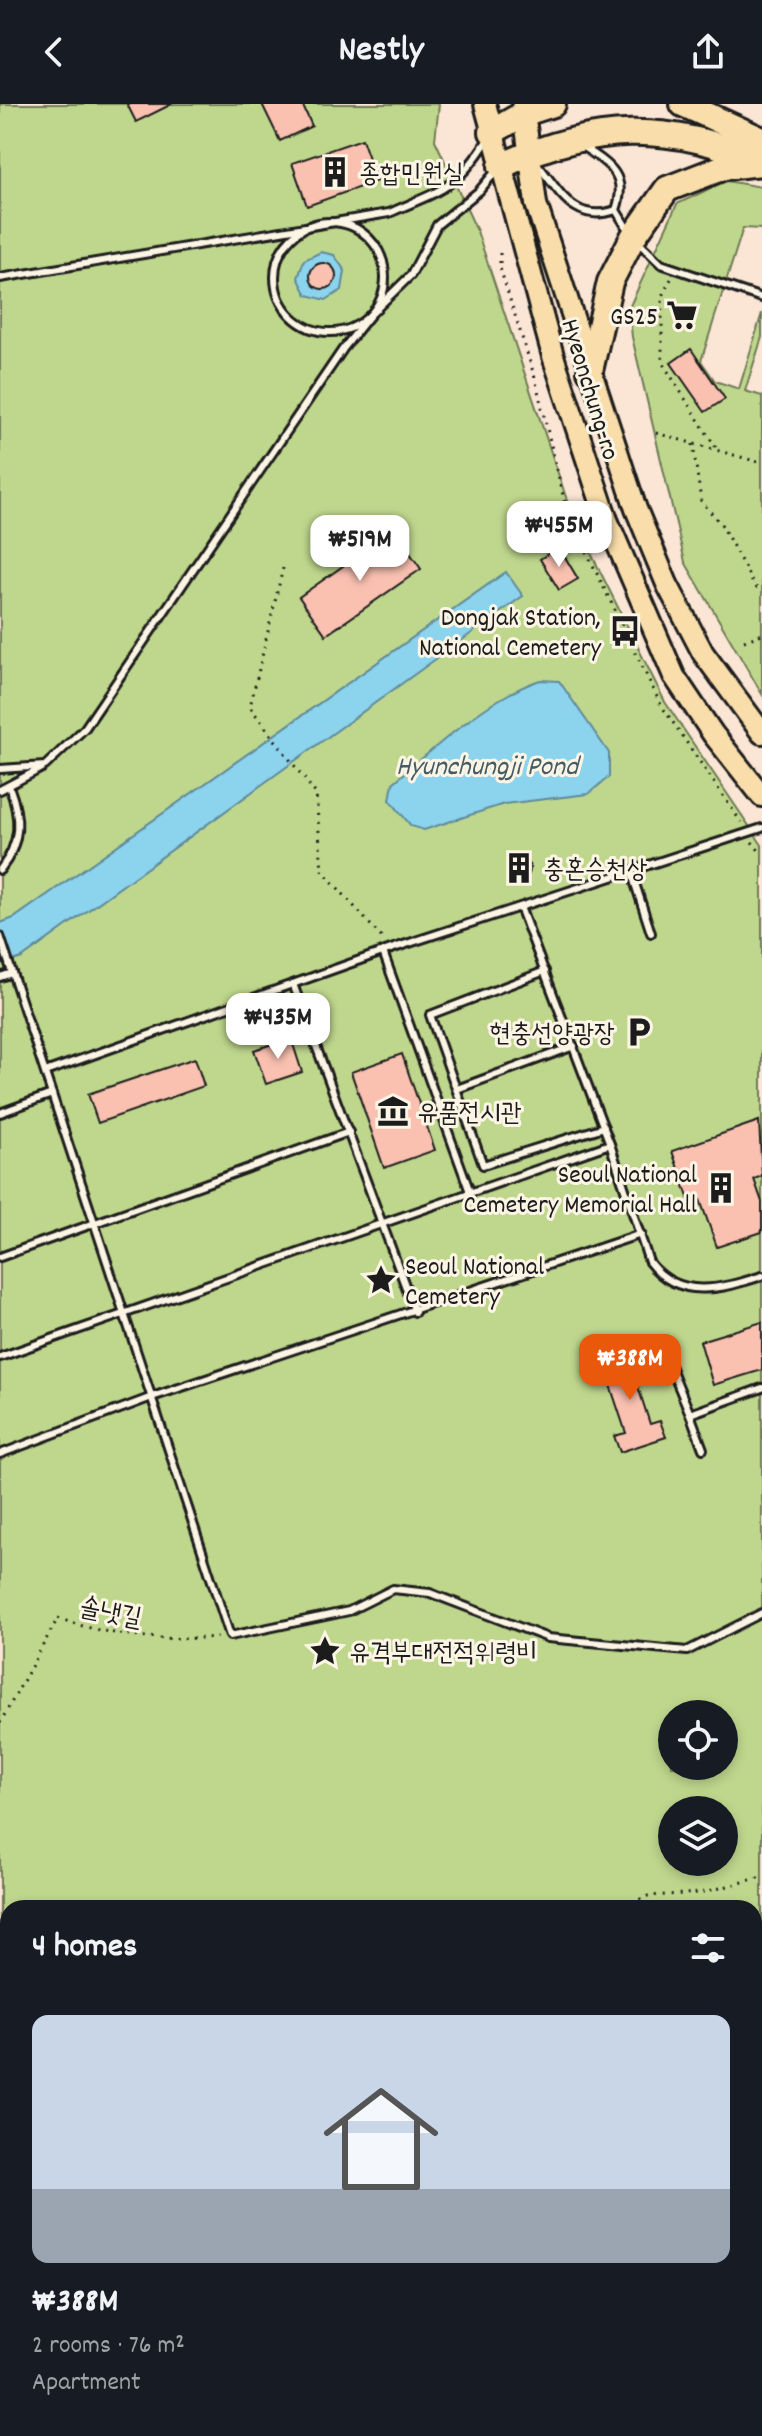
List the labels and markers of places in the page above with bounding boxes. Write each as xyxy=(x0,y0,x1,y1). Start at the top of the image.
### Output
building icon: 종합민원실 xyxy=(318,155,352,189)
place label: 종합민원실 xyxy=(359,157,464,194)
supermarket icon: GS25 xyxy=(665,298,699,332)
place label: GS25 xyxy=(610,300,658,337)
pin: ₩455M xyxy=(503,501,615,569)
pin: ₩519M xyxy=(304,515,416,583)
place label: Dongjak Station, National Cemetery xyxy=(419,601,601,668)
bus stop icon: Dongjak Station, National Cemetery xyxy=(608,614,642,648)
building icon: 충혼승천상 xyxy=(502,851,536,885)
place label: 충혼승천상 xyxy=(543,853,648,890)
pin: ₩435M xyxy=(222,993,334,1061)
parking icon: 현충선양광장 xyxy=(622,1015,656,1049)
place label: 현충선양광장 xyxy=(489,1017,615,1054)
museum icon: 유품전시관 xyxy=(376,1094,410,1128)
place label: 유품전시관 xyxy=(417,1096,522,1133)
place label: Seoul National Cemetery Memorial Hall xyxy=(464,1158,697,1225)
building icon: Seoul National Cemetery Memorial Hall xyxy=(704,1171,738,1205)
place label: Seoul National Cemetery xyxy=(405,1250,544,1317)
place icon: Seoul National Cemetery xyxy=(364,1263,398,1297)
pin: ₩388M xyxy=(574,1334,686,1402)
place icon: 유격부대전적위령비 xyxy=(308,1634,342,1668)
place label: 유격부대전적위령비 xyxy=(349,1636,537,1673)

